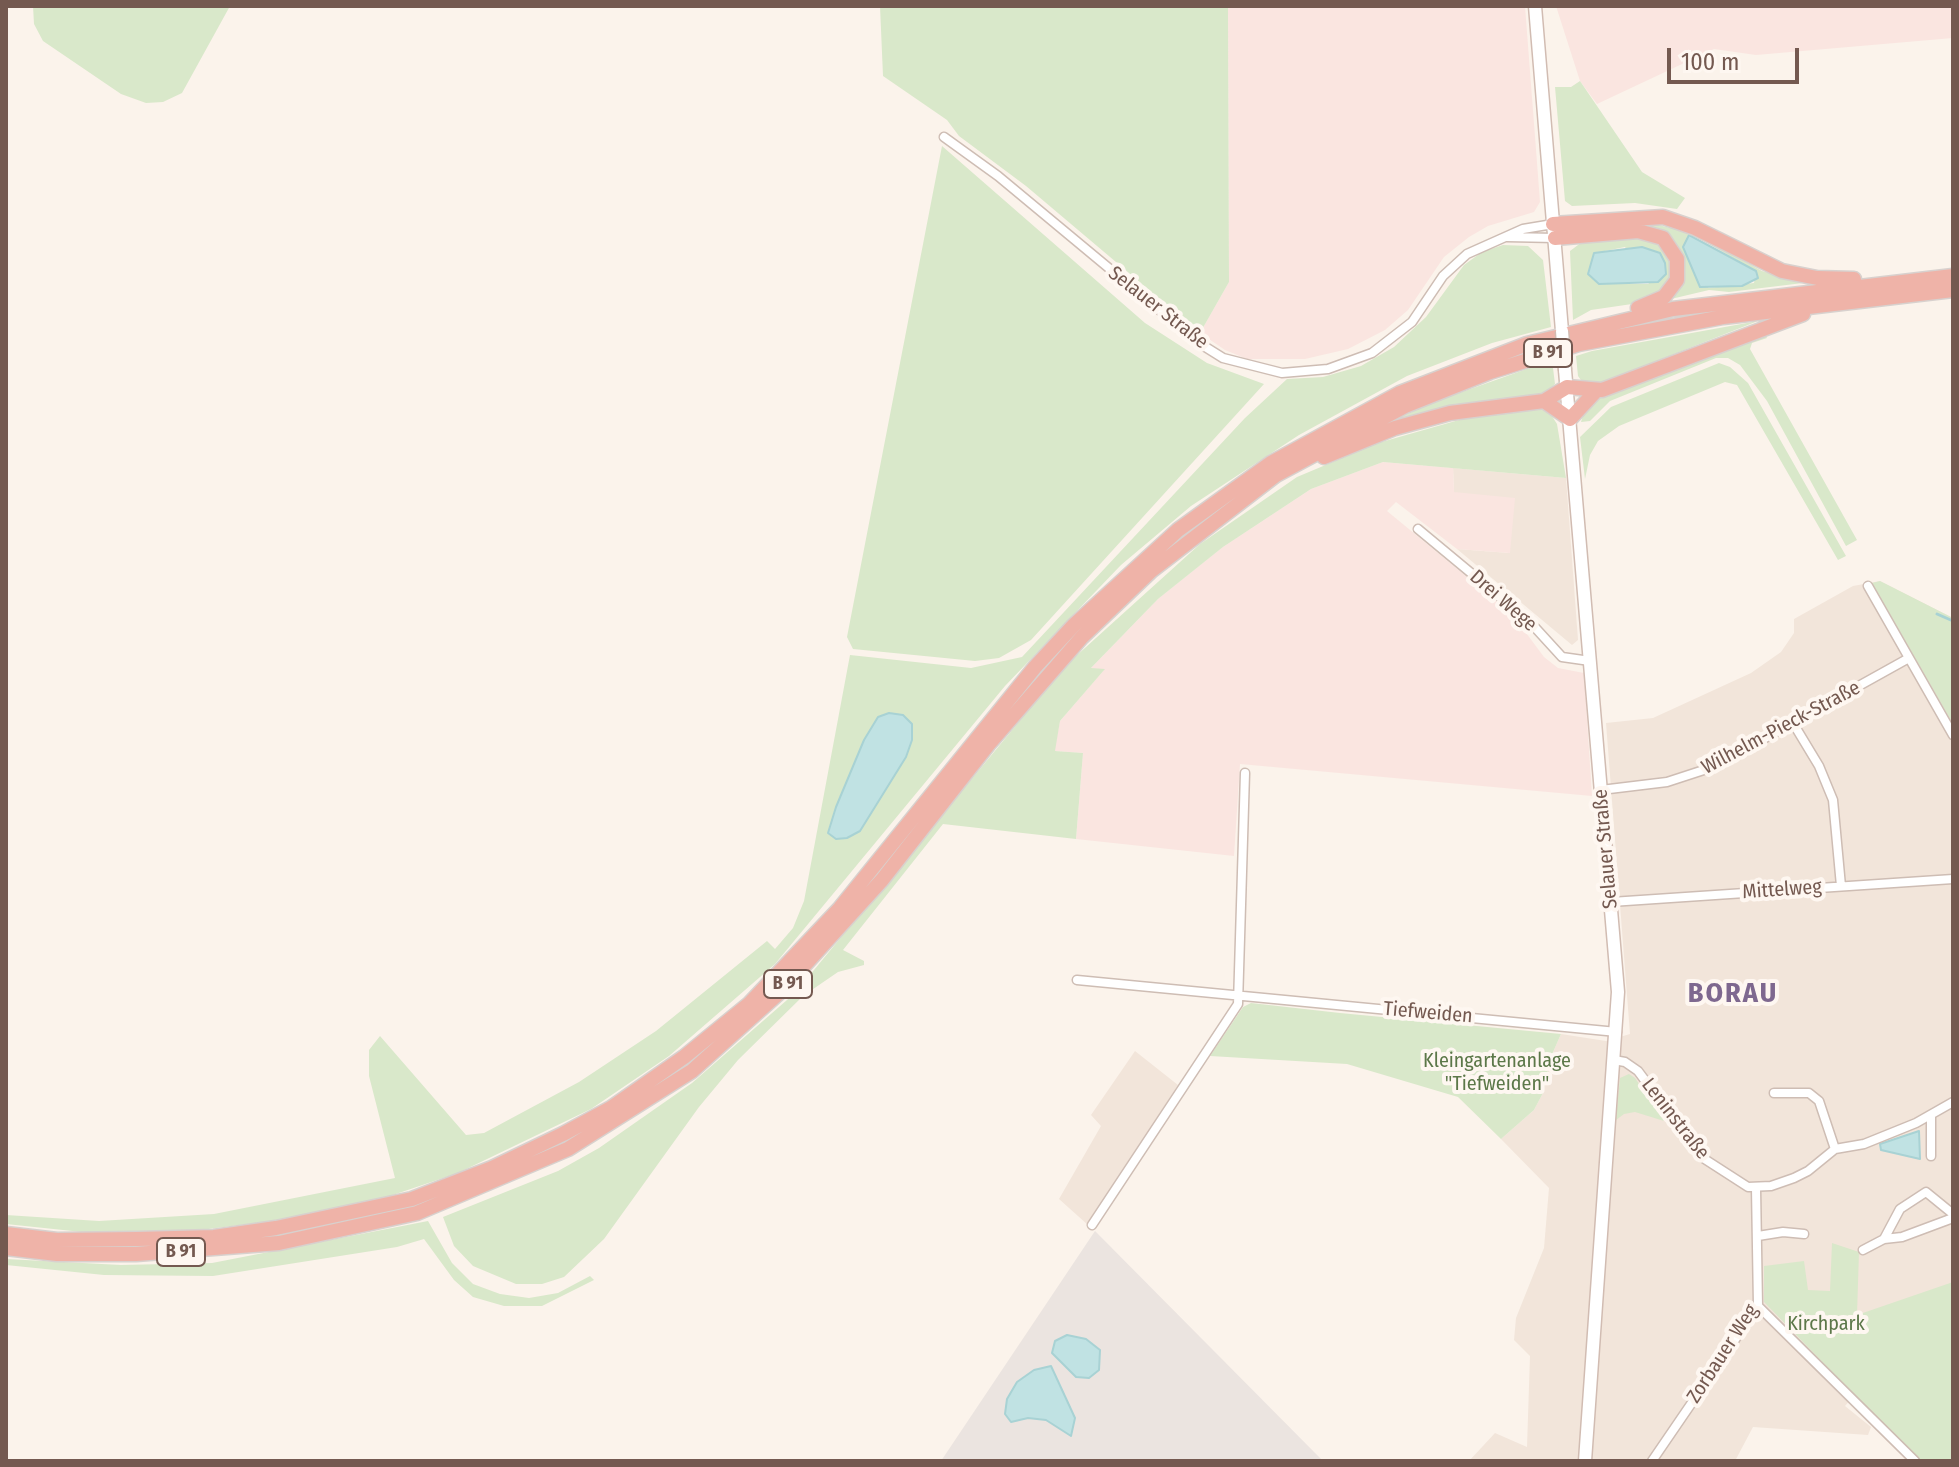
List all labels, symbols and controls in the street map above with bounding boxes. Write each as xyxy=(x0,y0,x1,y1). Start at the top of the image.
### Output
scale bar xyxy=(1671,32,1803,82)
text: 100 m xyxy=(1681,48,1739,76)
street label: Selauer Straße xyxy=(1103,262,1213,354)
road number: B 91 xyxy=(1524,339,1572,367)
street label: Drei Wege xyxy=(1464,565,1542,637)
street label: Wilhelm-Pieck-Straße xyxy=(1698,676,1864,780)
street label: Selauer Straße xyxy=(1589,788,1623,910)
street label: Mittelweg xyxy=(1741,875,1823,905)
road number: B 91 xyxy=(764,970,812,998)
district label: BORAU xyxy=(1688,977,1778,1011)
street label: Tiefweiden xyxy=(1382,997,1474,1029)
park label: Kleingartenanlage "Tiefweiden" xyxy=(1423,1049,1571,1096)
street label: Leninstraße xyxy=(1636,1074,1714,1164)
road number: B 91 xyxy=(157,1238,205,1266)
street label: Zorbauer Weg xyxy=(1682,1300,1764,1408)
park label: Kirchpark xyxy=(1787,1312,1865,1336)

